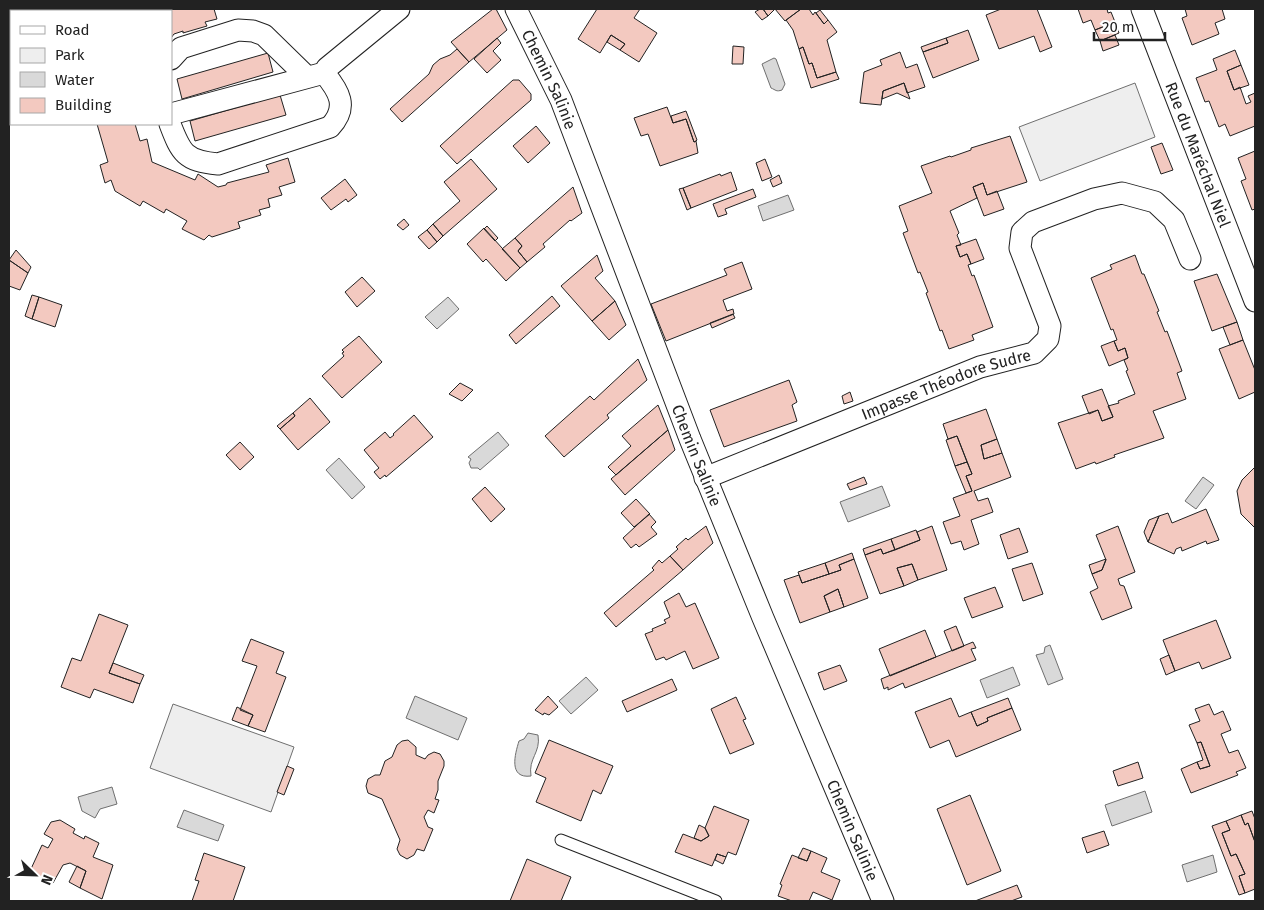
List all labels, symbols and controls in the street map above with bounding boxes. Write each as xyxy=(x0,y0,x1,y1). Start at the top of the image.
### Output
legend xyxy=(10,10,172,125)
scale bar xyxy=(1094,10,1165,42)
text: 20 m xyxy=(1102,18,1135,36)
text: Road xyxy=(55,21,90,39)
street label: Chemin Salinie xyxy=(518,26,581,132)
text: Park xyxy=(55,46,85,64)
text: Water xyxy=(55,71,94,89)
street label: Rue du Maréchal Niel xyxy=(1162,79,1235,230)
text: Building xyxy=(55,96,111,114)
street label: Impasse Théodore Sudre xyxy=(858,345,1033,423)
street label: Chemin Salinie xyxy=(668,402,726,509)
street label: Chemin Salinie xyxy=(823,777,883,884)
north arrow xyxy=(10,850,60,900)
text: N xyxy=(37,872,56,887)

